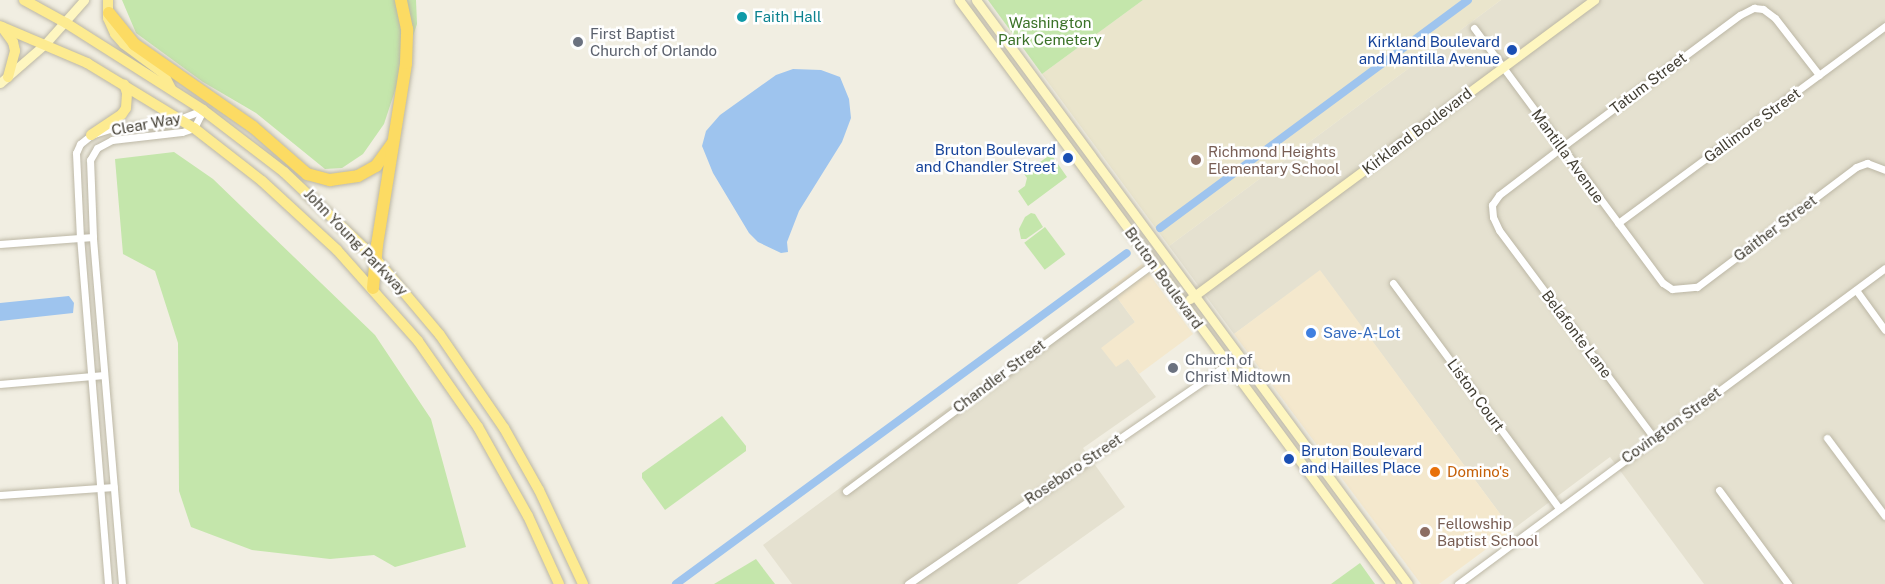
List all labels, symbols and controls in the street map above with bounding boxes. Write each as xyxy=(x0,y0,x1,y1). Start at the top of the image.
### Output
place label: Faith Hall xyxy=(754,8,821,26)
marker: Faith Hall xyxy=(735,10,749,24)
park label: Washington Park Cemetery xyxy=(998,13,1102,48)
place label: First Baptist Church of Orlando xyxy=(590,24,717,59)
place label: Kirkland Boulevard and Mantilla Avenue xyxy=(1359,32,1500,67)
marker: First Baptist Church of Orlando xyxy=(571,35,585,49)
marker: Kirkland Boulevard and Mantilla Avenue xyxy=(1505,43,1519,57)
street label: Tatum Street xyxy=(1606,48,1690,118)
street label: Kirkland Boulevard xyxy=(1359,84,1475,178)
street label: Gallimore Street xyxy=(1700,84,1804,166)
street label: Mantilla Avenue xyxy=(1528,106,1608,206)
street label: Clear Way xyxy=(110,109,182,139)
place label: Bruton Boulevard and Chandler Street xyxy=(916,140,1056,175)
place label: Richmond Heights Elementary School xyxy=(1208,142,1340,177)
marker: Bruton Boulevard and Chandler Street xyxy=(1061,151,1075,165)
marker: Richmond Heights Elementary School xyxy=(1189,153,1203,167)
street label: John Young Parkway xyxy=(300,185,412,299)
street label: Gaither Street xyxy=(1730,191,1820,265)
street label: Bruton Boulevard xyxy=(1121,224,1207,332)
street label: Belafonte Lane xyxy=(1538,286,1616,382)
place label: Save-A-Lot xyxy=(1323,324,1401,342)
marker: Save-A-Lot xyxy=(1304,326,1318,340)
street label: Chandler Street xyxy=(949,335,1049,417)
place label: Church of Christ Midtown xyxy=(1185,350,1291,385)
street label: Liston Court xyxy=(1444,355,1508,435)
marker: Church of Christ Midtown xyxy=(1166,361,1180,375)
street label: Covington Street xyxy=(1618,383,1724,467)
street label: Roseboro Street xyxy=(1021,430,1125,508)
place label: Bruton Boulevard and Hailles Place xyxy=(1301,441,1422,476)
marker: Bruton Boulevard and Hailles Place xyxy=(1282,452,1296,466)
place label: Domino's xyxy=(1447,463,1509,481)
marker: Domino's xyxy=(1428,465,1442,479)
place label: Fellowship Baptist School xyxy=(1437,514,1539,549)
marker: Fellowship Baptist School xyxy=(1418,525,1432,539)

